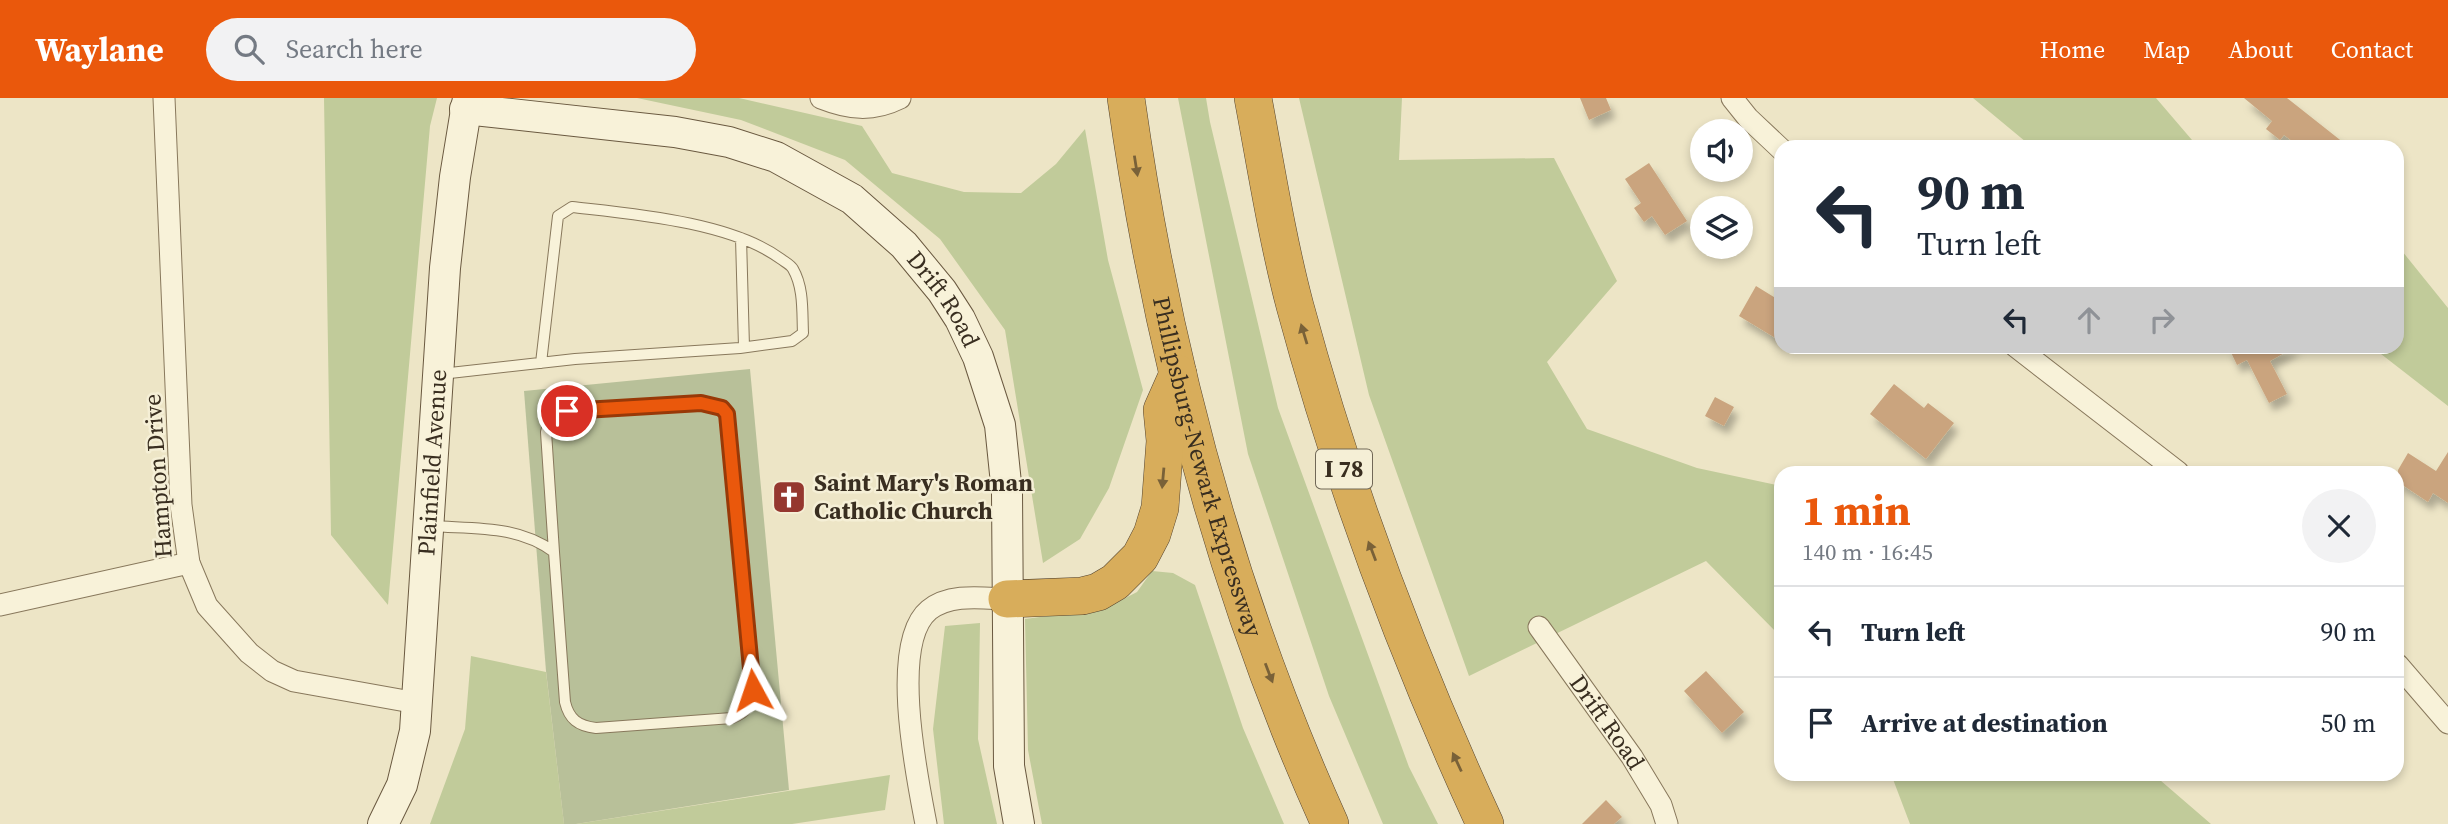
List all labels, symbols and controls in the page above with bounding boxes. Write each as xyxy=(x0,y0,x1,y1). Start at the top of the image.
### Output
search box xyxy=(206,18,696,81)
text: Waylane xyxy=(35,27,164,72)
icon: search xyxy=(230,30,268,68)
text: Search here xyxy=(286,31,423,67)
text: Home xyxy=(2040,33,2105,66)
text: Map xyxy=(2143,33,2190,66)
text: About xyxy=(2228,33,2293,66)
text: Contact xyxy=(2331,33,2413,66)
map controls xyxy=(1690,119,1753,259)
button: sound xyxy=(1690,119,1753,182)
one-way arrow xyxy=(1131,155,1142,177)
text: 90 m xyxy=(1917,158,2025,225)
icon: left xyxy=(1802,168,1893,259)
button: layers xyxy=(1690,196,1753,259)
text: Turn left xyxy=(1917,222,2041,266)
street label: Drift Road xyxy=(900,244,988,353)
street label: Phillipsburg-Newark Expressway xyxy=(1145,293,1271,642)
icon: left xyxy=(1997,301,2035,339)
icon: ahead xyxy=(2070,301,2108,339)
icon: right xyxy=(2143,301,2181,339)
one-way arrow xyxy=(1298,323,1308,344)
street label: Plainfield Avenue xyxy=(409,368,454,557)
pin xyxy=(537,381,597,441)
icon: arrive xyxy=(548,392,586,430)
street label: Hampton Drive xyxy=(135,393,180,559)
road number: I 78 xyxy=(1316,450,1372,488)
place label: Saint Mary's Roman Catholic Church xyxy=(814,466,1033,527)
one-way arrow xyxy=(1157,467,1168,489)
church icon: Saint Mary's Roman Catholic Church xyxy=(770,478,808,516)
text: 1 min xyxy=(1802,481,1911,539)
button: close xyxy=(2302,489,2376,563)
text: 140 m · 16:45 xyxy=(1802,536,1933,568)
one-way arrow xyxy=(1366,540,1377,561)
icon: left xyxy=(1802,613,1840,651)
text: Turn left xyxy=(1861,614,1965,650)
text: 90 m xyxy=(2321,614,2376,650)
position arrow xyxy=(716,653,790,727)
one-way arrow xyxy=(1264,663,1275,684)
street label: Drift Road xyxy=(1562,668,1653,776)
icon: arrive xyxy=(1802,704,1840,742)
text: Arrive at destination xyxy=(1861,705,2108,741)
text: 50 m xyxy=(2321,705,2376,741)
one-way arrow xyxy=(1451,752,1462,772)

